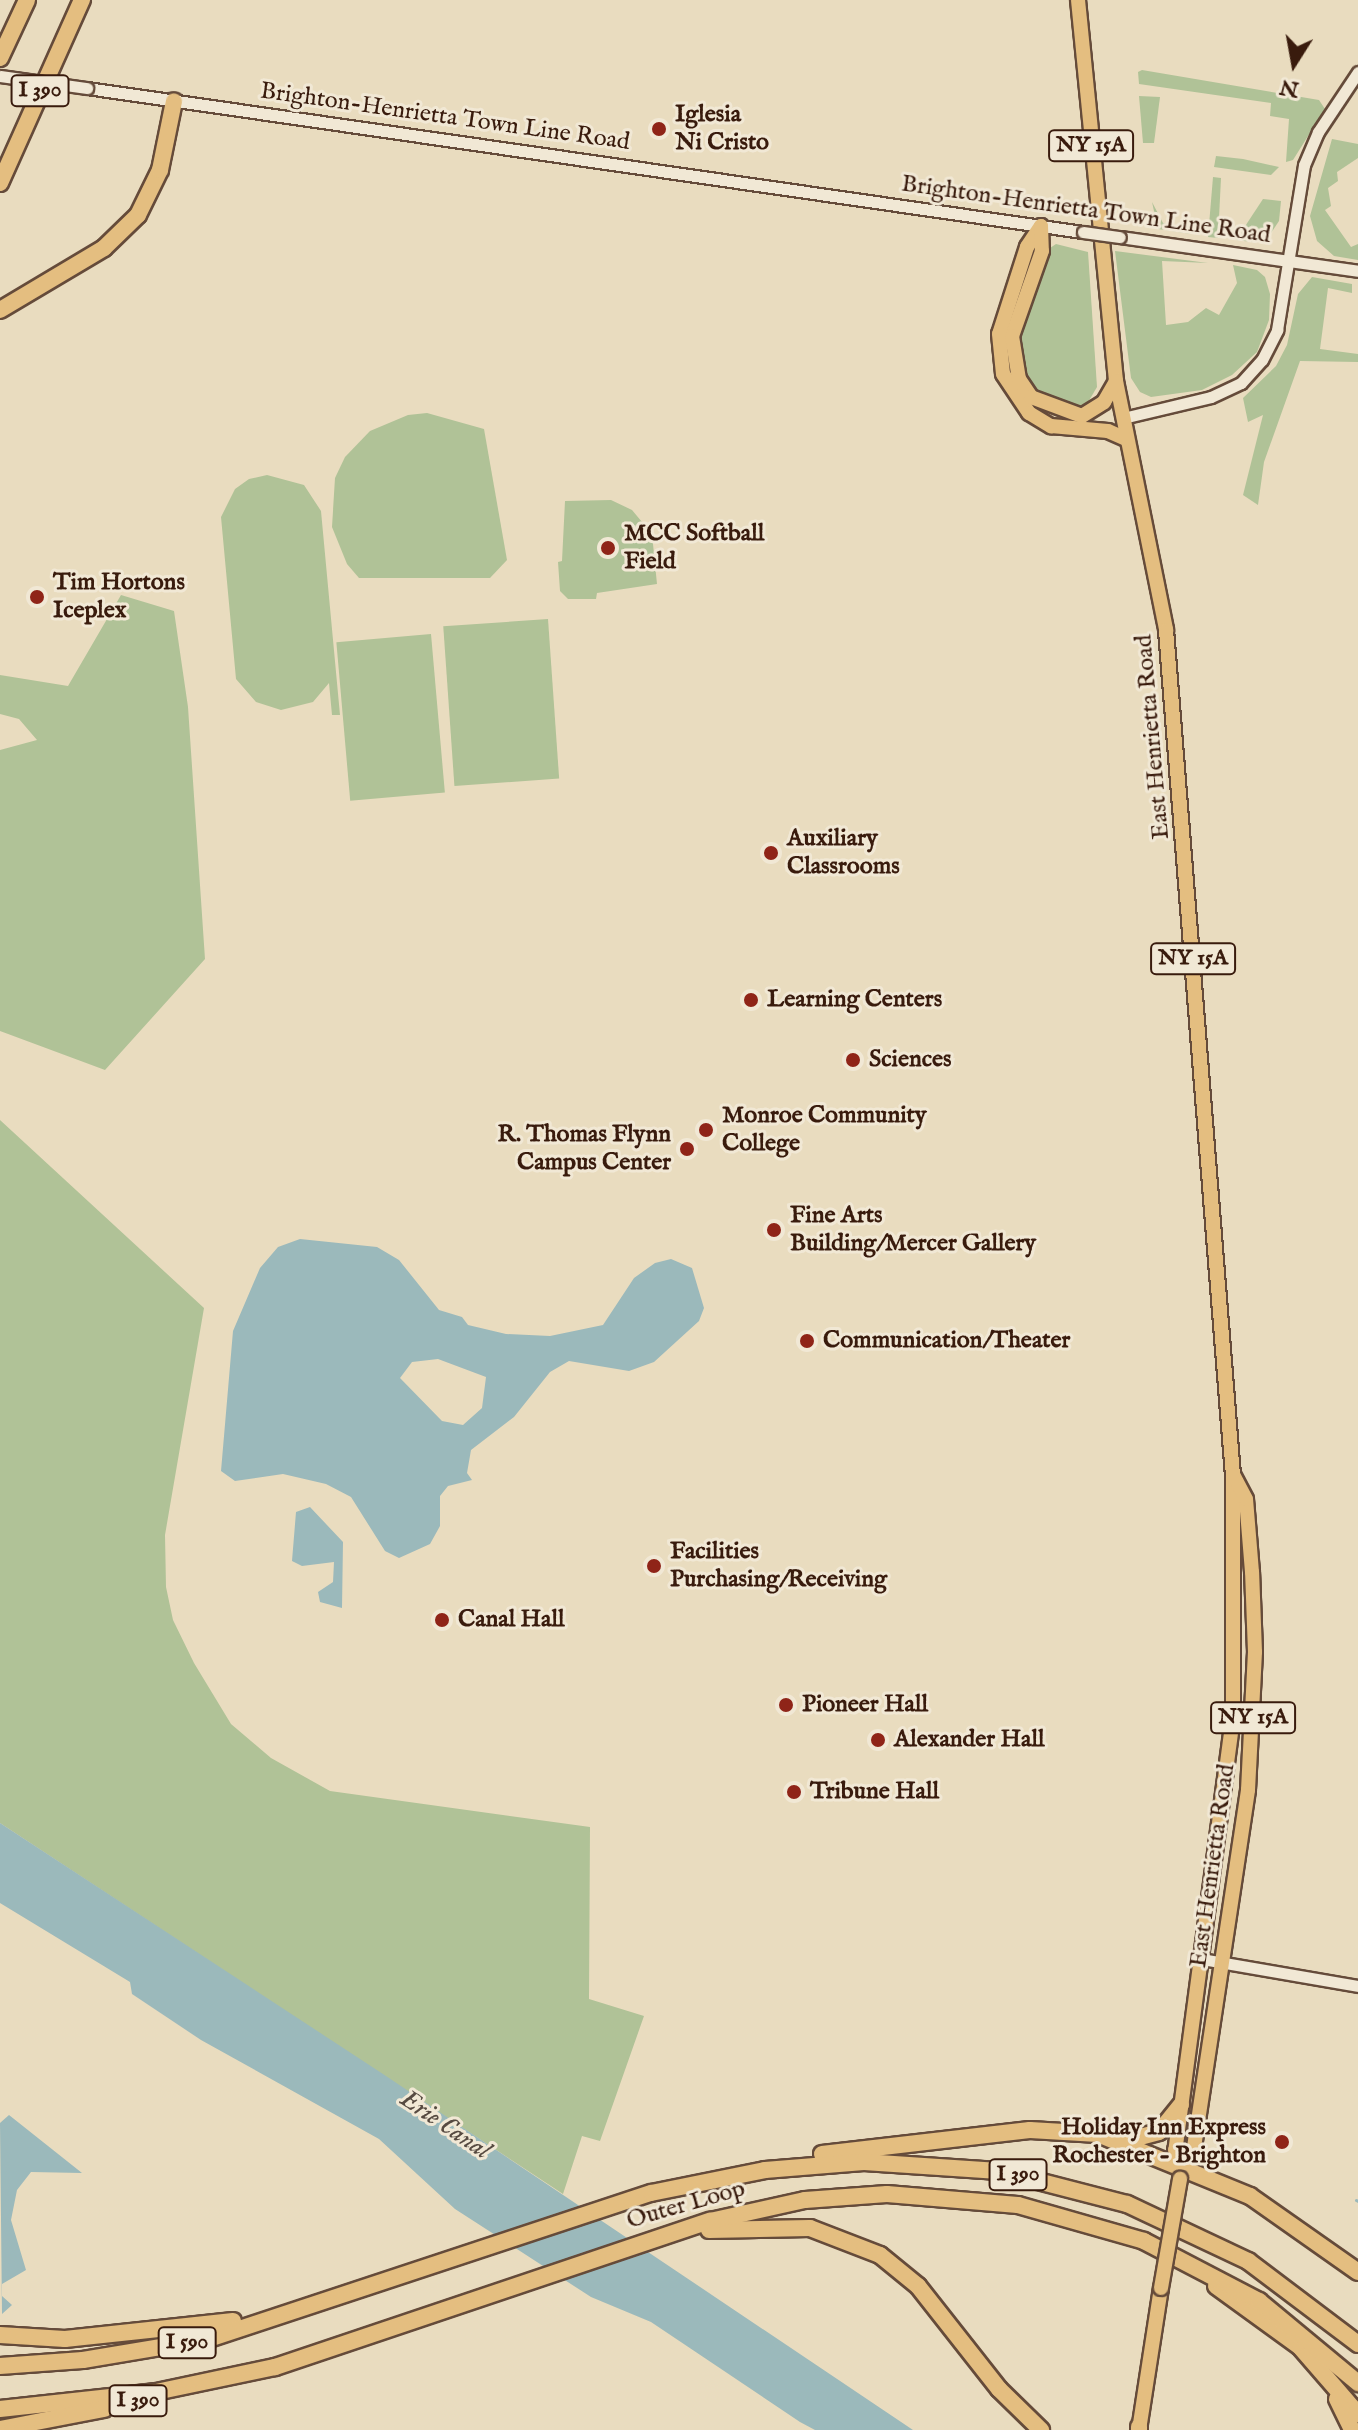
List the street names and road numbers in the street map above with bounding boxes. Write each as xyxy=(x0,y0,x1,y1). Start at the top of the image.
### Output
road number: I 390 xyxy=(10,73,70,109)
street label: Brighton-Henrietta Town Line Road xyxy=(258,77,632,157)
road number: NY 15A xyxy=(1047,128,1135,164)
street label: Brighton-Henrietta Town Line Road xyxy=(899,170,1273,250)
street label: East Henrietta Road xyxy=(1130,633,1176,841)
road number: NY 15A xyxy=(1149,941,1237,977)
road number: NY 15A xyxy=(1209,1700,1297,1736)
street label: East Henrietta Road xyxy=(1184,1762,1242,1970)
road number: I 390 xyxy=(988,2157,1048,2193)
street label: Outer Loop xyxy=(623,2174,749,2236)
road number: I 590 xyxy=(157,2325,217,2361)
road number: I 390 xyxy=(108,2383,168,2419)

